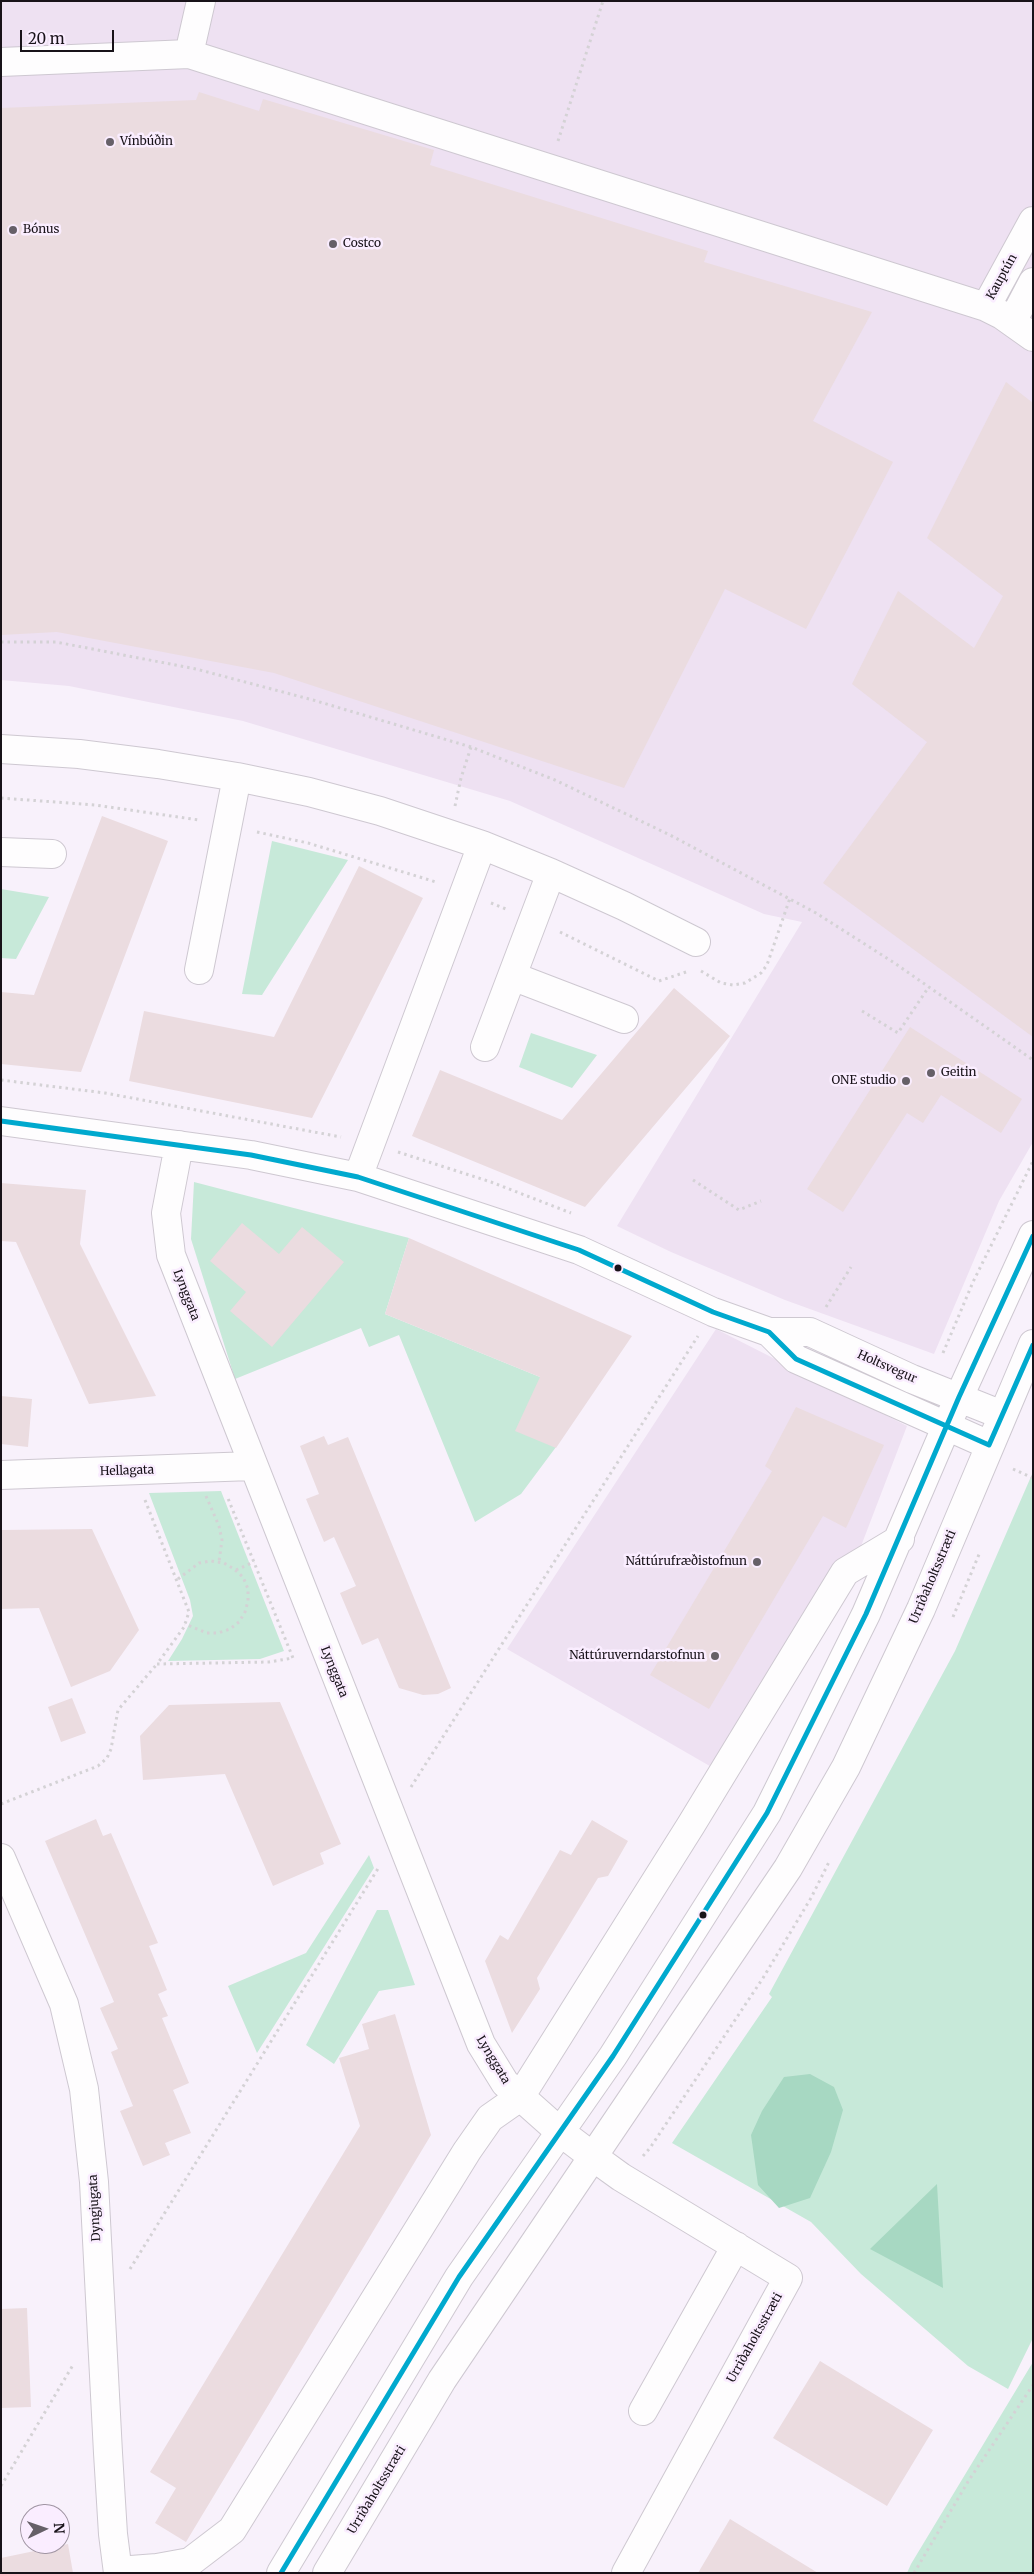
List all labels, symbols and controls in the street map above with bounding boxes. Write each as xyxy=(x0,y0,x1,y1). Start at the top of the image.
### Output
scale bar xyxy=(22,20,116,52)
text: 20 m xyxy=(28,29,65,48)
place label: Vínbúðin xyxy=(120,135,173,149)
marker: Vínbúðin xyxy=(104,136,116,148)
place label: Bónus xyxy=(23,223,59,237)
marker: Bónus xyxy=(7,224,19,236)
place label: Costco xyxy=(343,237,381,251)
marker: Costco xyxy=(327,238,339,250)
street label: Kauptún xyxy=(984,252,1020,302)
place label: Geitin xyxy=(941,1066,977,1080)
marker: Geitin xyxy=(925,1067,937,1079)
place label: ONE studio xyxy=(832,1074,896,1088)
marker: ONE studio xyxy=(900,1075,912,1087)
unlabelled marker xyxy=(613,1263,623,1273)
street label: Lynggata xyxy=(170,1267,202,1323)
street label: Holtsvegur xyxy=(855,1347,919,1387)
street label: Hellagata xyxy=(100,1463,154,1479)
street label: Urriðaholtsstræti xyxy=(907,1528,959,1626)
place label: Náttúrufræðistofnun xyxy=(626,1555,747,1569)
marker: Náttúrufræðistofnun xyxy=(751,1556,763,1568)
street label: Lynggata xyxy=(317,1644,351,1700)
place label: Náttúruverndarstofnun xyxy=(569,1649,705,1663)
marker: Náttúruverndarstofnun xyxy=(709,1650,721,1662)
unlabelled marker xyxy=(698,1910,708,1920)
street label: Lynggata xyxy=(473,2033,513,2087)
street label: Dyngjugata xyxy=(86,2174,104,2242)
street label: Urriðaholtsstræti xyxy=(724,2291,786,2385)
street label: Urriðaholtsstræti xyxy=(345,2443,409,2537)
north arrow xyxy=(20,2504,70,2554)
text: N xyxy=(50,2522,68,2534)

